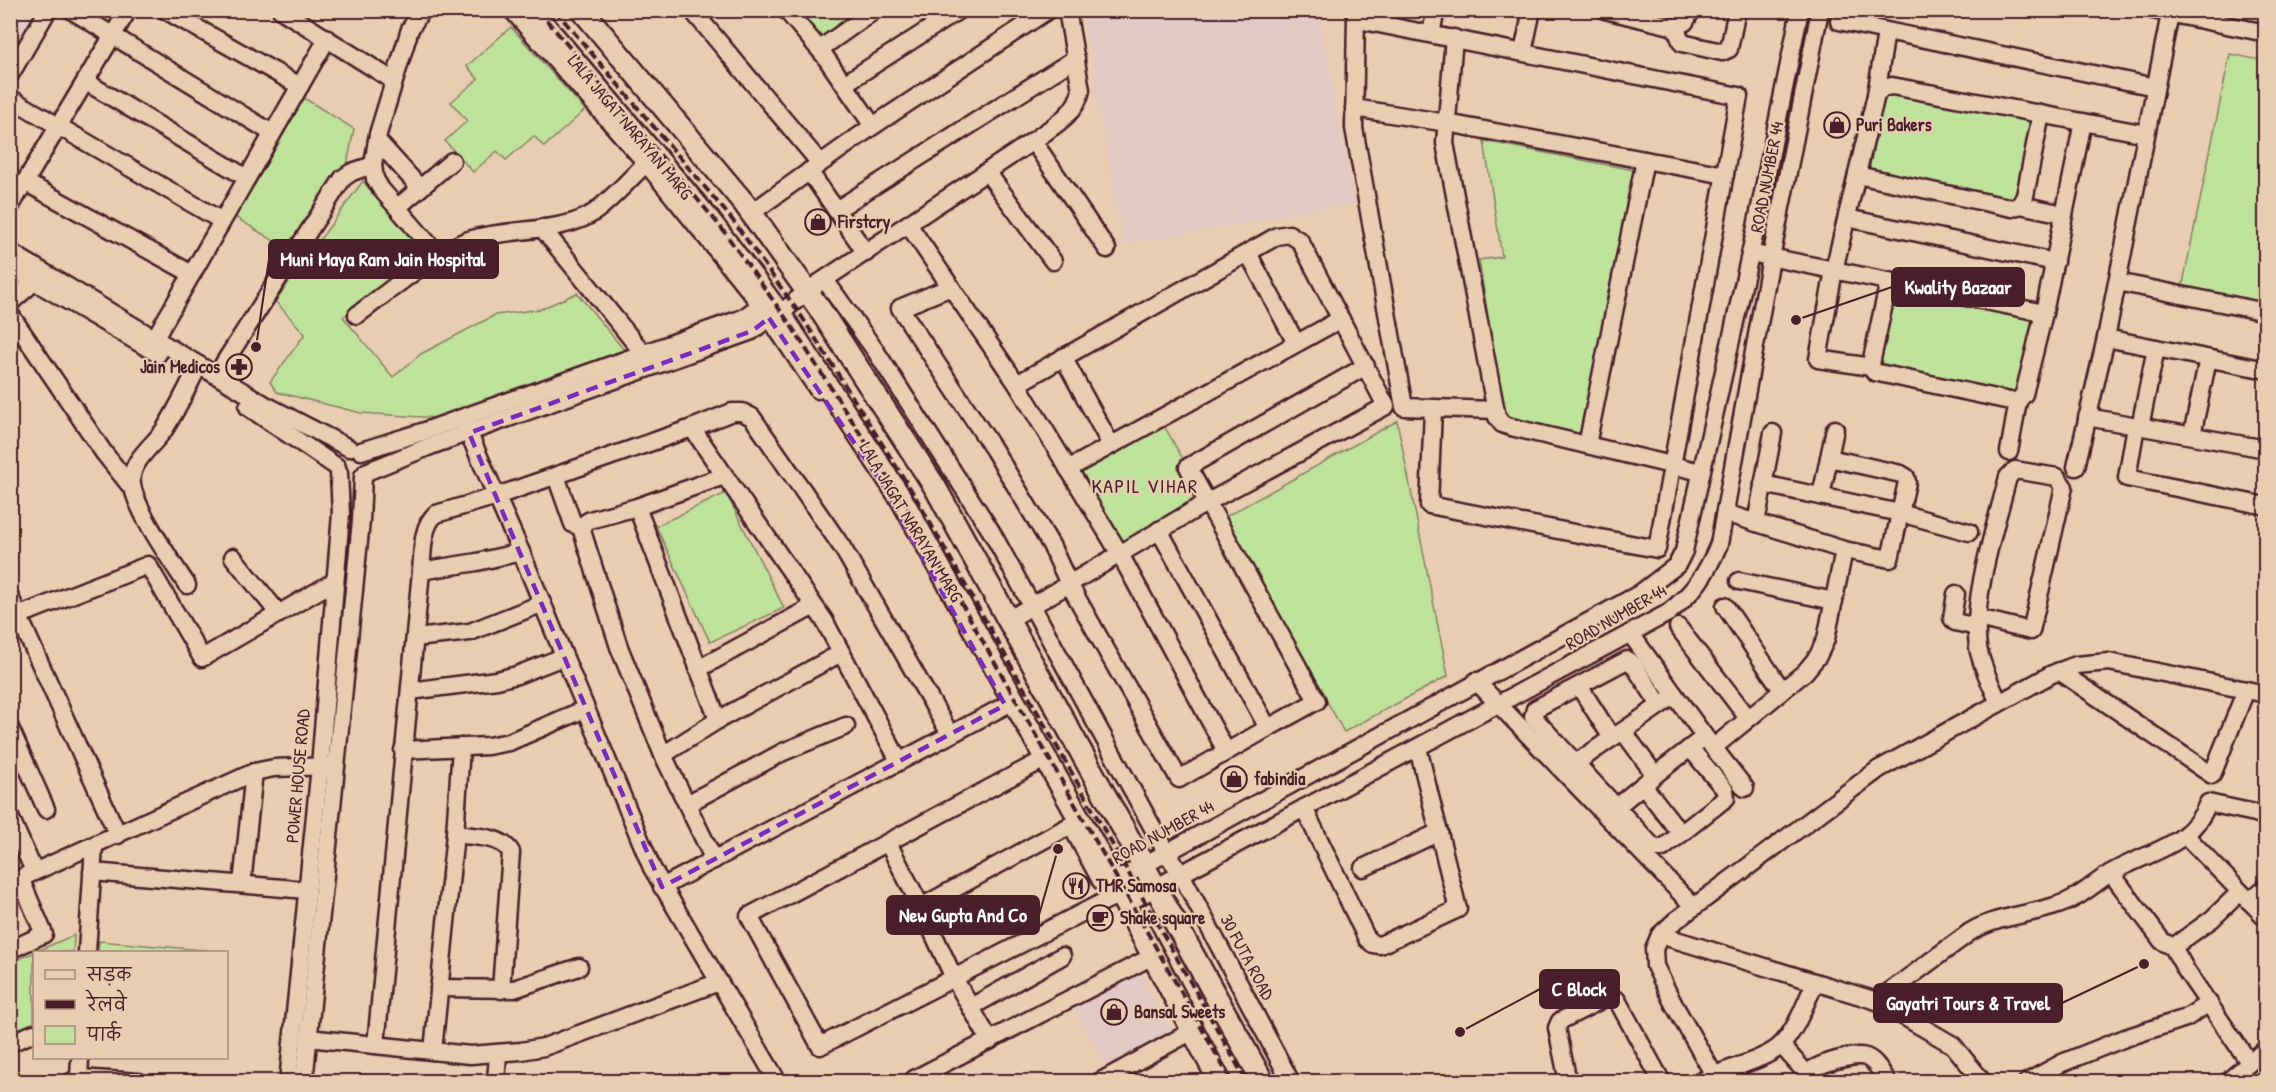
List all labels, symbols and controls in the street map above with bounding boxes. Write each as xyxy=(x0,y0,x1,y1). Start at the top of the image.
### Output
street label: LALA JAGAT NARAYAN MARG xyxy=(562,49,699,205)
shop icon: Puri Bakers xyxy=(1822,110,1852,140)
place label: Puri Bakers xyxy=(1856,112,1932,137)
street label: ROAD NUMBER 44 xyxy=(1743,119,1790,235)
shop icon: Firstcry xyxy=(803,207,833,237)
place label: Firstcry xyxy=(837,209,891,235)
callout: Muni Maya Ram Jain Hospital xyxy=(269,240,498,278)
text: Muni Maya Ram Jain Hospital xyxy=(280,245,486,273)
callout: Kwality Bazaar xyxy=(1892,268,2024,306)
text: Kwality Bazaar xyxy=(1904,273,2012,301)
pharmacy icon: Jain Medicos xyxy=(224,352,254,382)
place label: Jain Medicos xyxy=(140,354,220,379)
street label: LALA JAGAT NARAYAN MARG xyxy=(854,437,969,607)
district label: KAPIL VIHAR xyxy=(1091,472,1199,499)
street label: ROAD NUMBER 44 xyxy=(1561,577,1671,656)
street label: POWER HOUSE ROAD xyxy=(279,708,316,844)
shop icon: fabindia xyxy=(1219,764,1249,794)
place label: fabindia xyxy=(1254,766,1306,791)
street label: ROAD NUMBER 44 xyxy=(1107,793,1218,870)
restaurant icon: TMR Samosa xyxy=(1061,871,1091,901)
place label: TMR Samosa xyxy=(1095,873,1177,898)
callout: New Gupta And Co xyxy=(887,896,1039,934)
text: New Gupta And Co xyxy=(899,901,1027,929)
cafe icon: Shake square xyxy=(1085,903,1115,933)
place label: Shake square xyxy=(1120,905,1206,931)
street label: 30 FUTA ROAD xyxy=(1214,909,1281,1004)
legend xyxy=(33,951,228,1059)
text: सड़क xyxy=(86,962,132,987)
callout: C Block xyxy=(1540,970,1619,1008)
text: C Block xyxy=(1551,975,1607,1002)
callout: Gayatri Tours & Travel xyxy=(1874,984,2062,1022)
text: रेलवे xyxy=(85,989,128,1017)
text: Gayatri Tours & Travel xyxy=(1886,989,2051,1017)
shop icon: Bansal Sweets xyxy=(1099,997,1129,1027)
place label: Bansal Sweets xyxy=(1134,999,1225,1024)
text: पार्क xyxy=(86,1021,122,1047)

